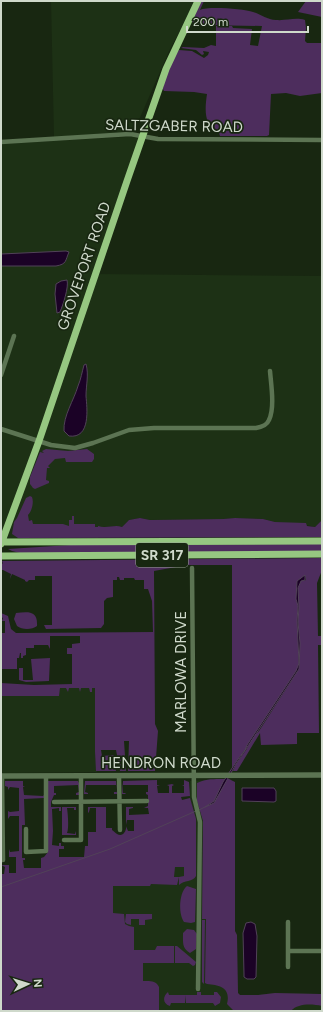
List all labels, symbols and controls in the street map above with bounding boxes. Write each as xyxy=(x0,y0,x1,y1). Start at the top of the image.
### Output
scale bar xyxy=(187,8,308,34)
text: 200 m xyxy=(193,15,228,29)
street label: SALTZGABER ROAD xyxy=(105,116,243,136)
street label: GROVEPORT ROAD xyxy=(54,199,114,333)
road number: SR 317 xyxy=(136,543,188,567)
street label: MARLOWA DRIVE xyxy=(172,611,190,733)
street label: HENDRON ROAD xyxy=(101,754,221,772)
north arrow xyxy=(8,964,48,1004)
text: N xyxy=(31,979,44,988)

